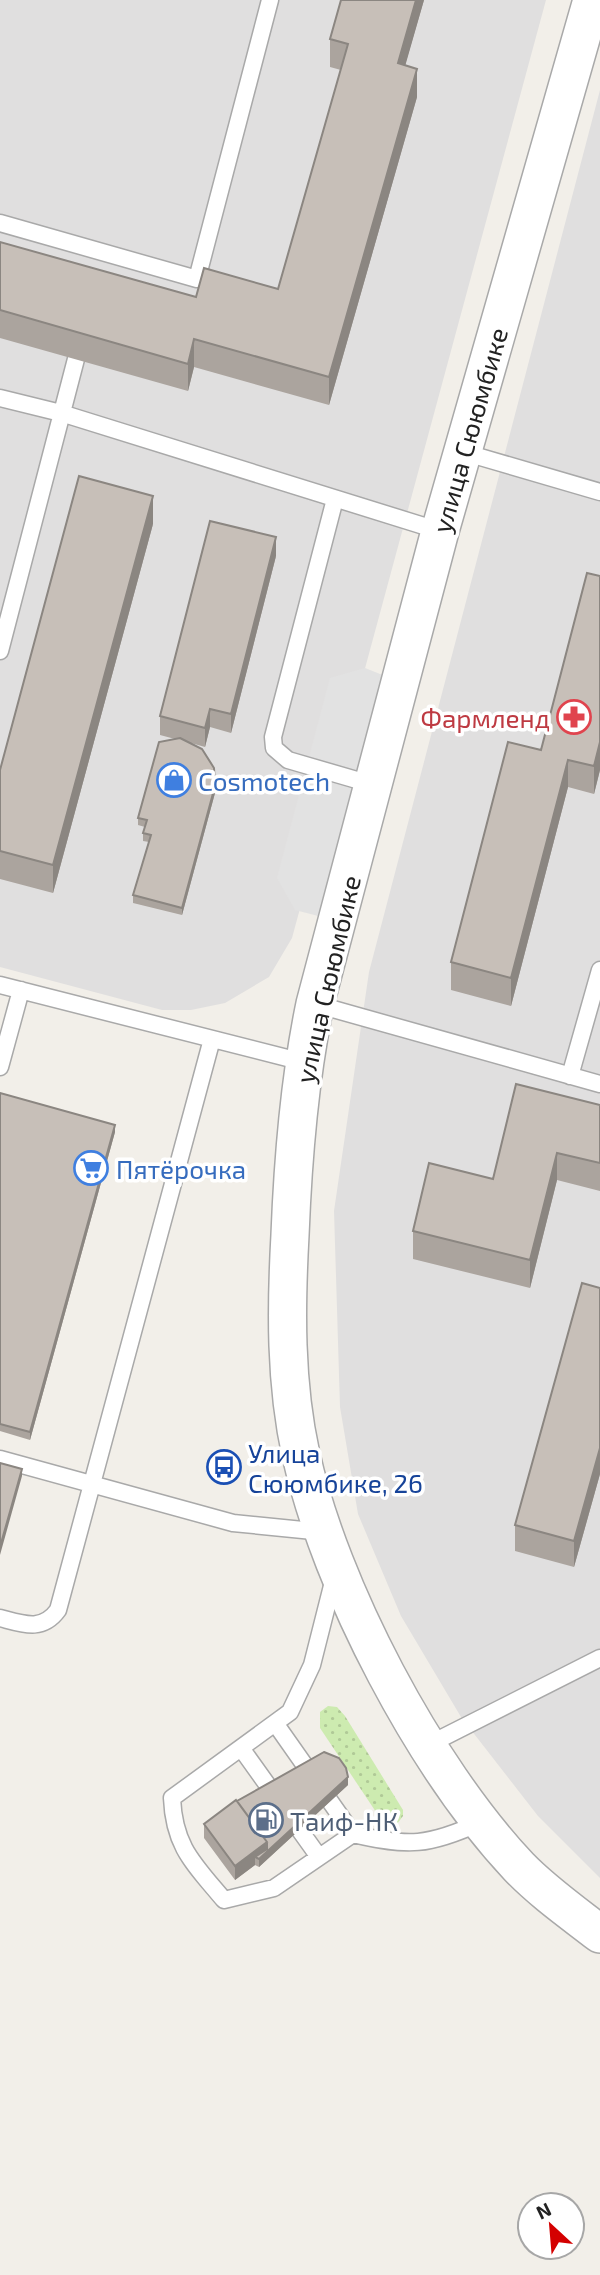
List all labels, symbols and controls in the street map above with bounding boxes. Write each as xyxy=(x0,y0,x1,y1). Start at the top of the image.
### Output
street label: улица Сююмбике xyxy=(425,324,514,536)
pharmacy icon: Фармленд xyxy=(555,698,593,736)
place label: Фармленд xyxy=(421,702,550,733)
shop icon: Cosmotech xyxy=(155,761,193,799)
place label: Cosmotech xyxy=(198,765,330,796)
street label: улица Сююмбике xyxy=(288,872,367,1086)
supermarket icon: Пятёрочка xyxy=(72,1149,110,1187)
place label: Пятёрочка xyxy=(116,1153,246,1184)
place label: Улица Сююмбике, 26 xyxy=(248,1437,423,1498)
bus stop icon: Улица Сююмбике, 26 xyxy=(205,1448,243,1486)
fuel station icon: Таиф-НК xyxy=(247,1801,285,1839)
place label: Таиф-НК xyxy=(290,1805,398,1836)
north arrow xyxy=(516,2191,586,2261)
text: N xyxy=(532,2197,555,2224)

